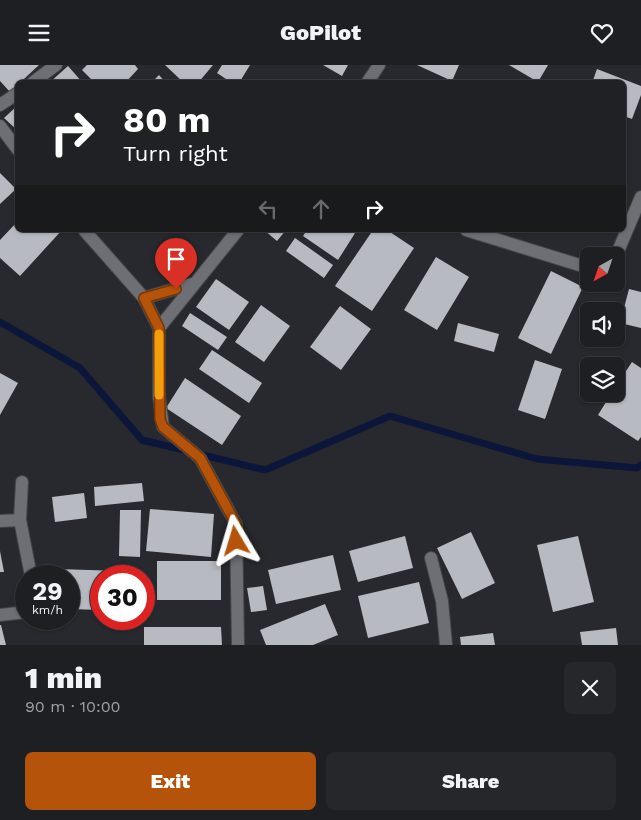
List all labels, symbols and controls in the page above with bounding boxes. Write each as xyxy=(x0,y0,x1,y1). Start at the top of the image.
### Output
icon: menu xyxy=(25,19,53,47)
icon: heart xyxy=(588,19,616,47)
text: GoPilot xyxy=(280,20,361,45)
text: 80 m xyxy=(123,99,210,141)
icon: right xyxy=(40,100,105,165)
text: Turn right xyxy=(123,141,228,166)
icon: left xyxy=(254,195,282,223)
icon: ahead xyxy=(307,195,335,223)
icon: right xyxy=(360,195,388,223)
pin xyxy=(155,238,197,289)
icon: arrive xyxy=(162,245,190,273)
north arrow xyxy=(580,247,625,293)
map controls xyxy=(580,247,625,402)
button: sound xyxy=(580,302,625,347)
button: layers xyxy=(580,357,625,402)
position arrow xyxy=(209,514,261,566)
speed limit sign: 30 xyxy=(90,565,155,630)
text: 29 xyxy=(32,577,63,606)
text: km/h xyxy=(32,603,63,617)
text: 1 min xyxy=(25,660,102,695)
button: close xyxy=(564,662,616,714)
text: 90 m · 10:00 xyxy=(25,697,121,716)
button: Exit xyxy=(25,752,316,810)
button: Share xyxy=(326,752,616,810)

